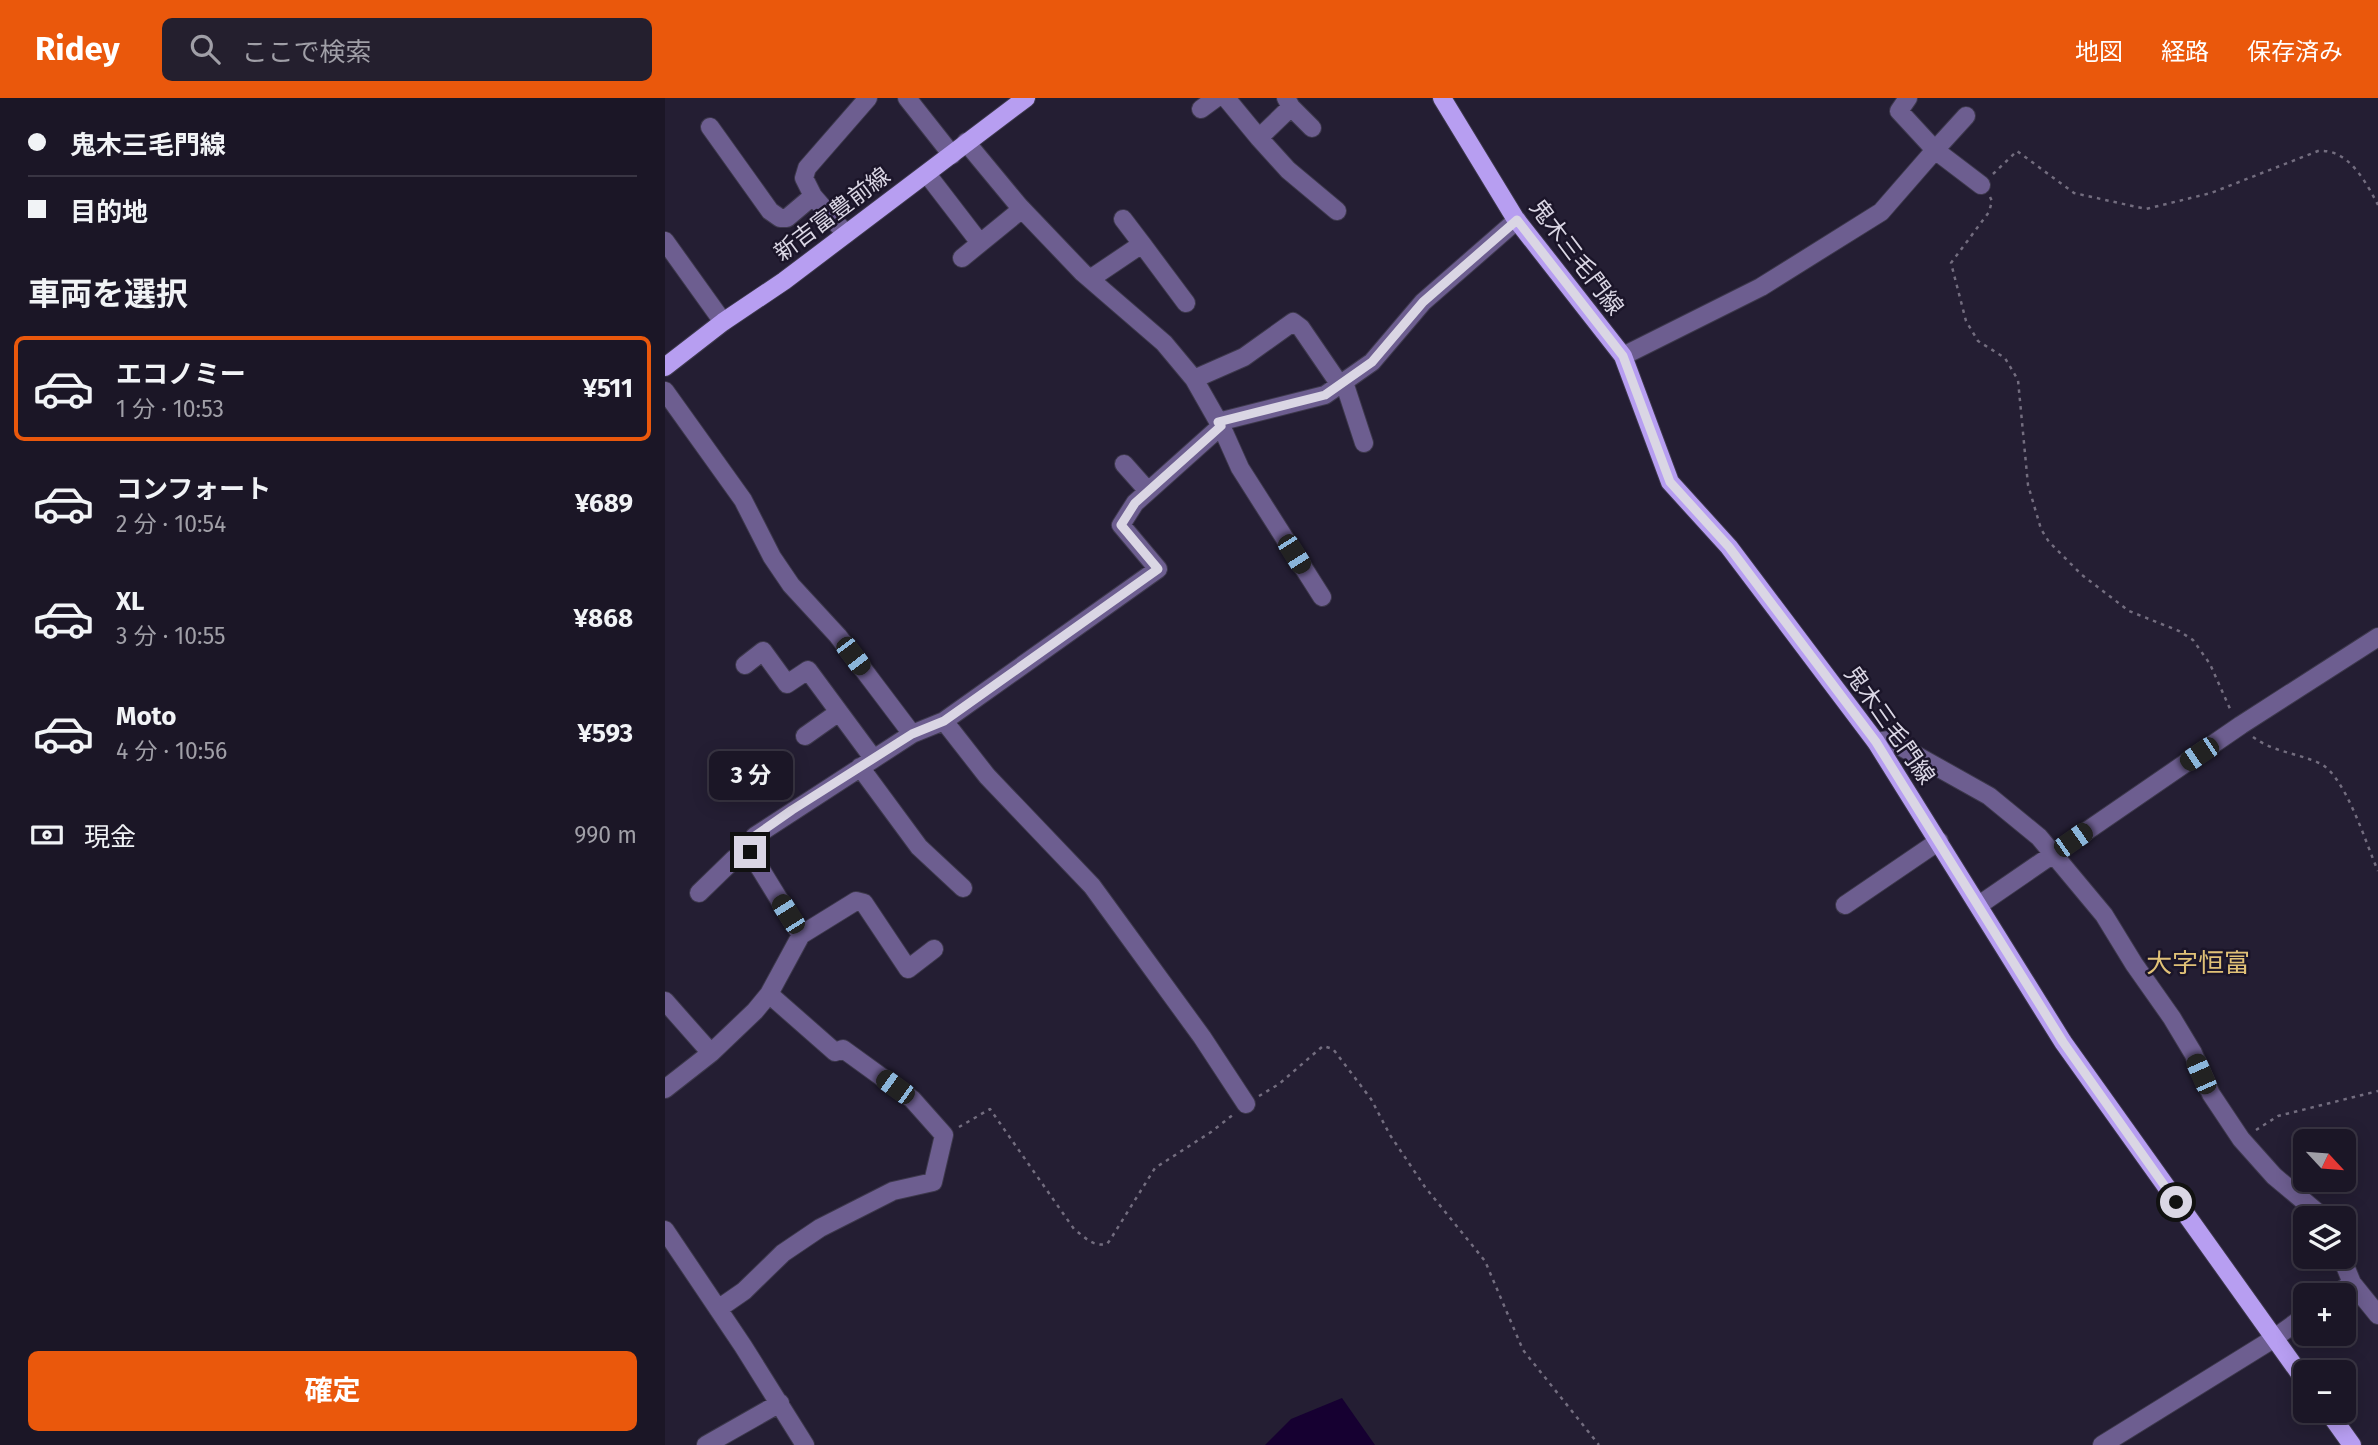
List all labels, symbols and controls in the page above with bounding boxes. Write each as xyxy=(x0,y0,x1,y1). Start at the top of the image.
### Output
search box xyxy=(162,18,652,81)
text: Ridey xyxy=(35,29,120,69)
icon: search xyxy=(186,30,224,68)
text: ここで検索 xyxy=(242,37,372,68)
text: 地図 xyxy=(2075,38,2123,66)
text: 経路 xyxy=(2161,38,2209,66)
text: 保存済み xyxy=(2247,38,2343,66)
text: 鬼木三毛門線 xyxy=(70,130,226,161)
street label: 新吉富豊前線 xyxy=(768,161,896,267)
street label: 鬼木三毛門線 xyxy=(1524,193,1630,321)
text: 目的地 xyxy=(70,197,148,228)
text: 車両を選択 xyxy=(28,275,188,313)
icon: car xyxy=(32,357,95,420)
text: エコノミー xyxy=(116,359,246,390)
text: ¥511 xyxy=(582,373,633,404)
text: 1 分 · 10:53 xyxy=(116,395,224,423)
icon: car xyxy=(32,472,95,535)
text: コンフォート xyxy=(116,474,271,505)
text: ¥689 xyxy=(575,488,633,519)
text: 2 分 · 10:54 xyxy=(116,510,226,538)
car xyxy=(1274,531,1315,577)
text: XL xyxy=(116,586,144,617)
icon: car xyxy=(32,587,95,650)
text: ¥868 xyxy=(574,603,633,634)
text: 3 分 · 10:55 xyxy=(116,622,226,650)
car xyxy=(832,633,875,679)
street label: 鬼木三毛門線 xyxy=(1839,660,1941,790)
text: Moto xyxy=(116,701,176,732)
icon: car xyxy=(32,702,95,765)
text: ¥593 xyxy=(577,718,633,749)
car xyxy=(2176,734,2223,774)
text: 4 分 · 10:56 xyxy=(116,737,227,765)
callout: 3 分 xyxy=(708,750,792,800)
text: 3 分 xyxy=(731,761,771,789)
icon: cash xyxy=(28,816,66,854)
car xyxy=(2050,819,2097,861)
text: 990 m xyxy=(574,821,637,849)
text: 現金 xyxy=(84,822,136,853)
route end xyxy=(734,836,766,868)
car xyxy=(768,891,809,937)
district label: 大字恒富 xyxy=(2146,948,2250,979)
car xyxy=(2183,1051,2220,1097)
car xyxy=(872,1066,919,1108)
north arrow xyxy=(2293,1129,2355,1192)
map controls xyxy=(2293,1129,2356,1423)
route start xyxy=(2160,1186,2192,1218)
button: layers xyxy=(2293,1206,2356,1269)
button: + xyxy=(2293,1283,2356,1346)
button: 確定 xyxy=(28,1351,637,1431)
button: − xyxy=(2293,1360,2356,1423)

